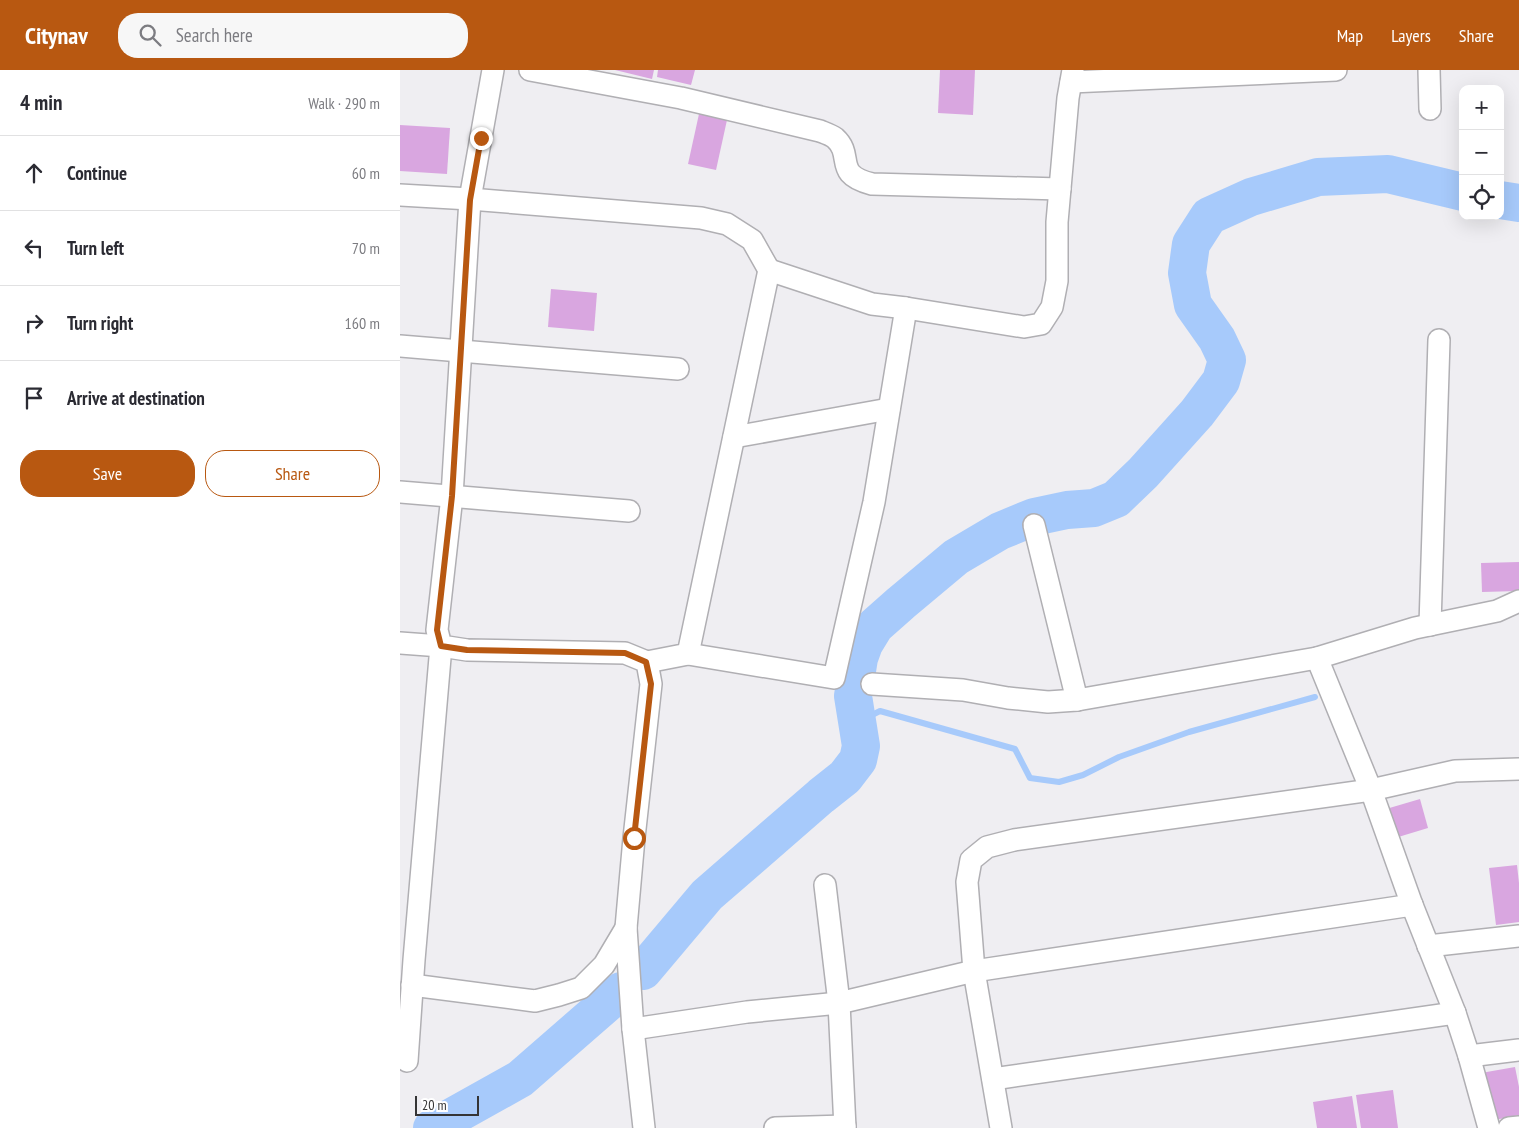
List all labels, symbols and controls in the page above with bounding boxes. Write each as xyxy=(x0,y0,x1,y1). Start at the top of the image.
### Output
search box xyxy=(118,13,468,58)
text: Citynav xyxy=(25,20,88,51)
icon: search xyxy=(136,21,164,49)
text: Search here xyxy=(176,23,253,47)
text: Map xyxy=(1337,24,1363,47)
text: Layers xyxy=(1391,24,1431,47)
text: Share xyxy=(1459,24,1494,47)
map controls xyxy=(1459,85,1504,220)
button: + xyxy=(1459,85,1504,130)
text: 4 min xyxy=(20,89,62,116)
text: Walk · 290 m xyxy=(308,93,380,113)
route end xyxy=(470,127,493,150)
button: − xyxy=(1459,130,1504,175)
icon: ahead xyxy=(20,159,48,187)
text: Continue xyxy=(67,161,127,185)
text: 60 m xyxy=(352,163,380,183)
button: locate xyxy=(1459,175,1504,220)
icon: left xyxy=(20,234,48,262)
text: Turn left xyxy=(67,236,124,260)
text: 70 m xyxy=(352,238,380,258)
icon: right xyxy=(20,309,48,337)
text: Turn right xyxy=(67,311,133,335)
text: 160 m xyxy=(345,313,380,333)
icon: arrive xyxy=(20,384,48,412)
text: Arrive at destination xyxy=(67,386,205,410)
button: Save xyxy=(20,450,195,497)
button: Share xyxy=(205,450,380,497)
route start xyxy=(623,827,646,850)
scale bar xyxy=(415,1093,479,1116)
text: 20 m xyxy=(422,1096,447,1114)

